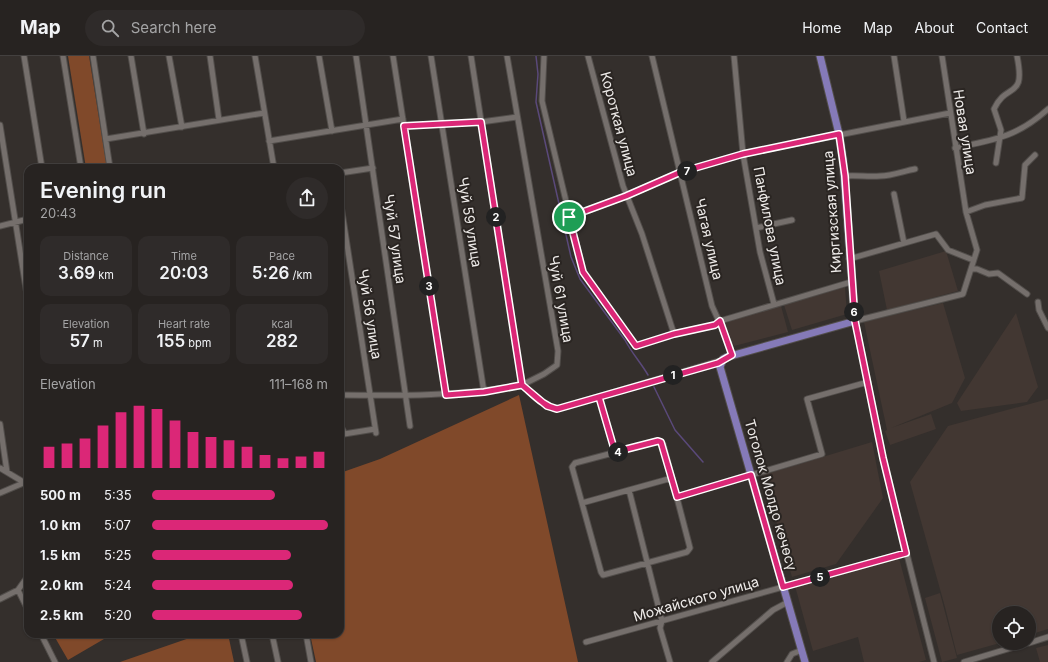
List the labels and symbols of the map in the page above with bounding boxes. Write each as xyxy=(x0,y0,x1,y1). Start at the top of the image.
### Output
street label: Короткая улица xyxy=(597,70,642,178)
street label: Новая улица xyxy=(950,88,981,176)
street label: Киргизская улица xyxy=(819,150,844,274)
pin: 7 xyxy=(677,161,697,181)
street label: Панфилова улица xyxy=(751,165,790,287)
street label: Чуй 59 улица xyxy=(455,176,486,268)
street label: Чуй 57 улица xyxy=(381,193,410,285)
street label: Чагая улица xyxy=(692,196,727,281)
pin xyxy=(552,200,586,234)
pin: 2 xyxy=(486,207,506,227)
street label: Чуй 61 улица xyxy=(545,254,578,344)
street label: Чуй 56 улица xyxy=(355,268,386,360)
pin: 3 xyxy=(419,276,439,296)
pin: 6 xyxy=(844,302,864,322)
pin: 1 xyxy=(663,365,683,385)
street label: Тоголок Молдо көчөсү xyxy=(742,417,801,573)
pin: 4 xyxy=(608,442,628,462)
pin: 5 xyxy=(810,567,830,587)
street label: Можайского улица xyxy=(631,572,761,625)

